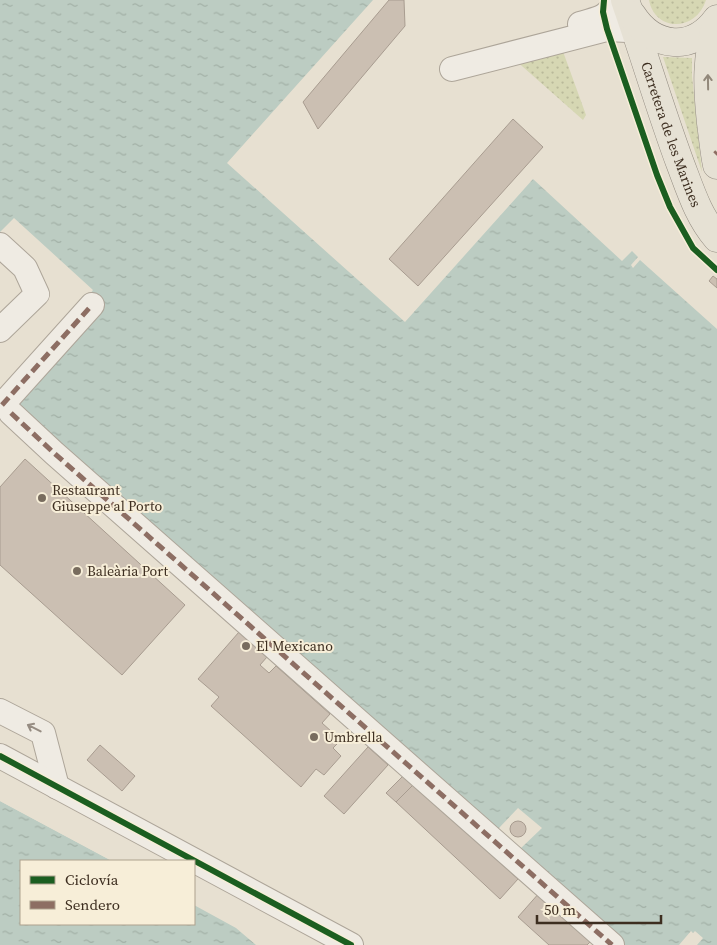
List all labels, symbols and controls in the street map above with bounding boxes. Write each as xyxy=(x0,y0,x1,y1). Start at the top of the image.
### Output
street label: Carretera de les Marines xyxy=(636,59,706,210)
one-way arrow xyxy=(703,74,713,90)
place label: Restaurant Giuseppe al Porto xyxy=(52,480,162,516)
marker: Restaurant Giuseppe al Porto xyxy=(36,492,48,504)
place label: Baleària Port xyxy=(87,561,168,581)
marker: Baleària Port xyxy=(71,565,83,577)
place label: El Mexicano xyxy=(256,636,333,656)
marker: El Mexicano xyxy=(240,640,252,652)
one-way arrow xyxy=(27,723,42,732)
place label: Umbrella xyxy=(324,727,383,747)
marker: Umbrella xyxy=(308,731,320,743)
legend xyxy=(20,860,195,925)
text: Ciclovía xyxy=(65,869,119,890)
scale bar xyxy=(537,892,661,924)
text: Sendero xyxy=(65,894,120,915)
text: 50 m xyxy=(544,899,576,920)

